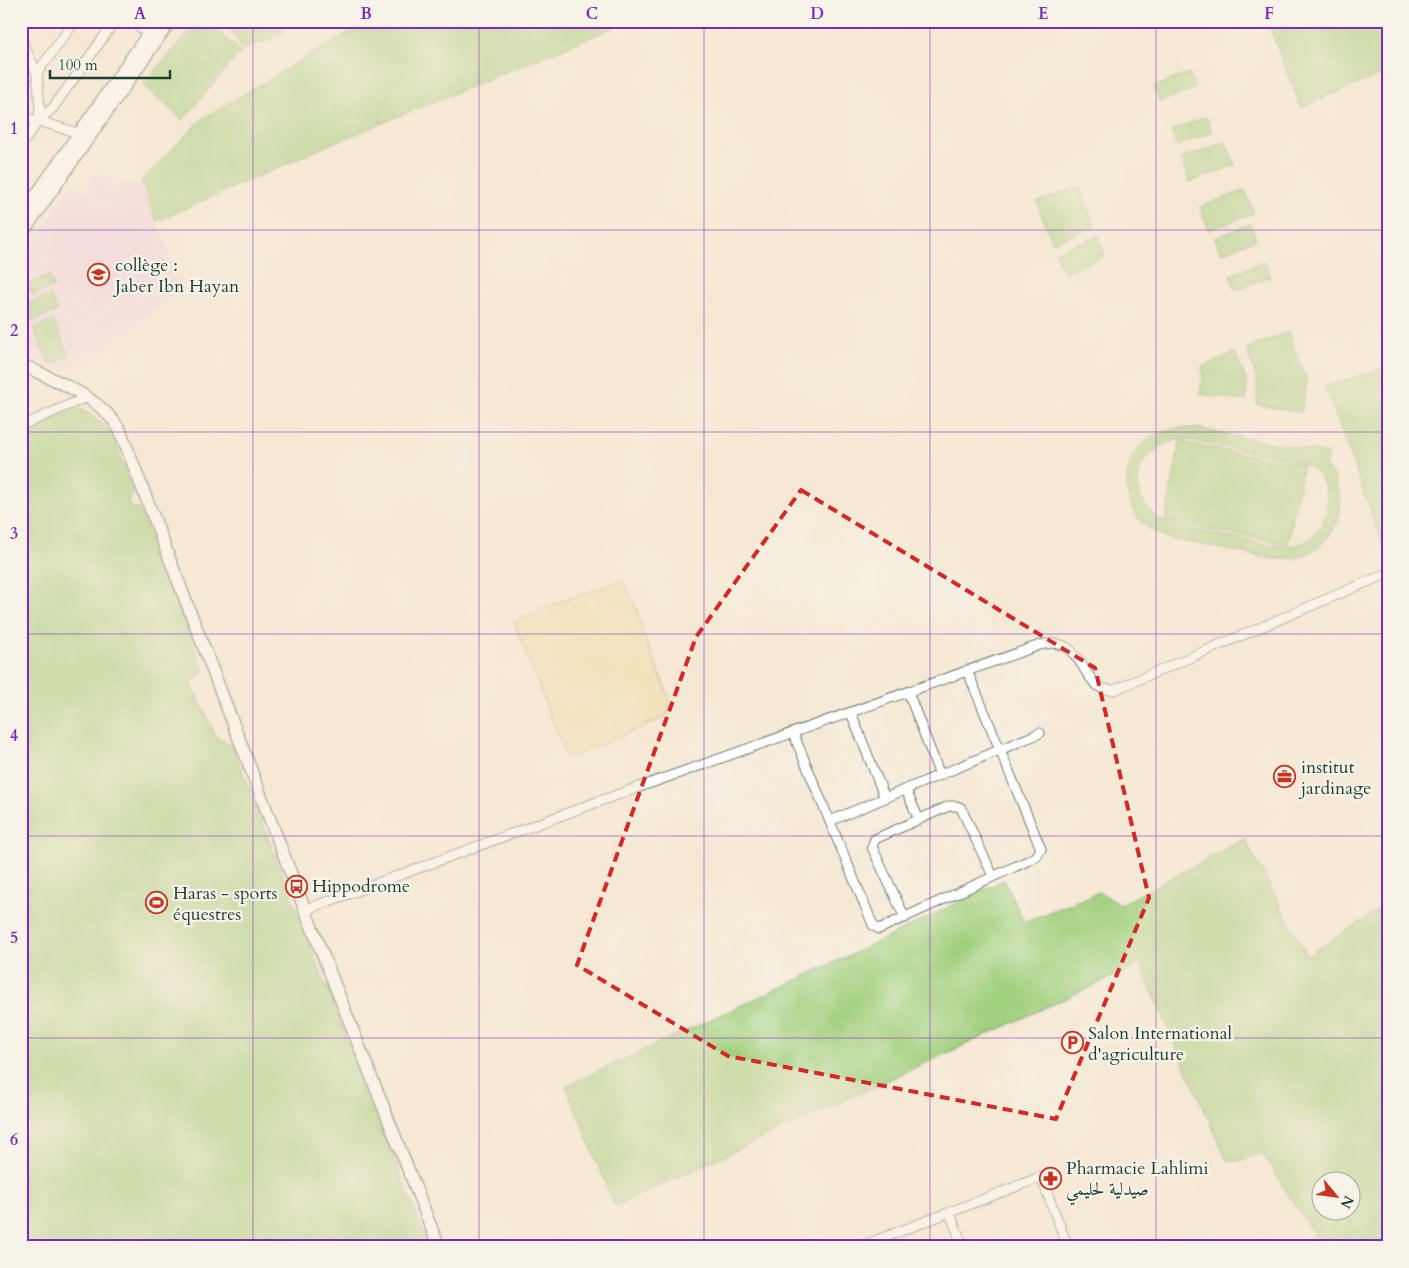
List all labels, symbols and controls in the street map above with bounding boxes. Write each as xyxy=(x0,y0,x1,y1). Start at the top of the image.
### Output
text: A xyxy=(134,3,146,25)
text: B xyxy=(360,3,372,25)
text: C xyxy=(586,3,598,25)
text: D xyxy=(810,3,824,25)
text: E xyxy=(1038,3,1048,25)
text: F xyxy=(1264,3,1274,25)
scale bar xyxy=(50,48,170,80)
text: 100 m xyxy=(58,55,98,75)
text: 1 xyxy=(10,118,18,140)
place label: collège : Jaber Ibn Hayan xyxy=(112,253,240,299)
school or university icon: collège : Jaber Ibn Hayan xyxy=(87,263,111,287)
text: 2 xyxy=(10,320,18,342)
text: 3 xyxy=(10,523,18,545)
text: 4 xyxy=(10,725,18,747)
place label: institut jardinage xyxy=(1298,755,1371,801)
office icon: institut jardinage xyxy=(1273,765,1297,789)
bus stop icon: Hippodrome xyxy=(284,874,308,898)
place label: Hippodrome xyxy=(312,874,410,899)
place label: Haras - sports équestres xyxy=(173,881,277,927)
sports icon: Haras - sports équestres xyxy=(145,891,169,915)
text: 5 xyxy=(10,927,18,949)
place label: Salon International d'agriculture xyxy=(1088,1021,1232,1067)
parking icon: Salon International d'agriculture xyxy=(1060,1031,1084,1055)
text: 6 xyxy=(10,1129,18,1151)
place label: Pharmacie Lahlimi صيدلية لحليمي xyxy=(1066,1156,1209,1206)
pharmacy icon: Pharmacie Lahlimi صيدلية لحليمي xyxy=(1038,1166,1062,1190)
north arrow xyxy=(1312,1170,1362,1220)
text: N xyxy=(1336,1192,1358,1212)

